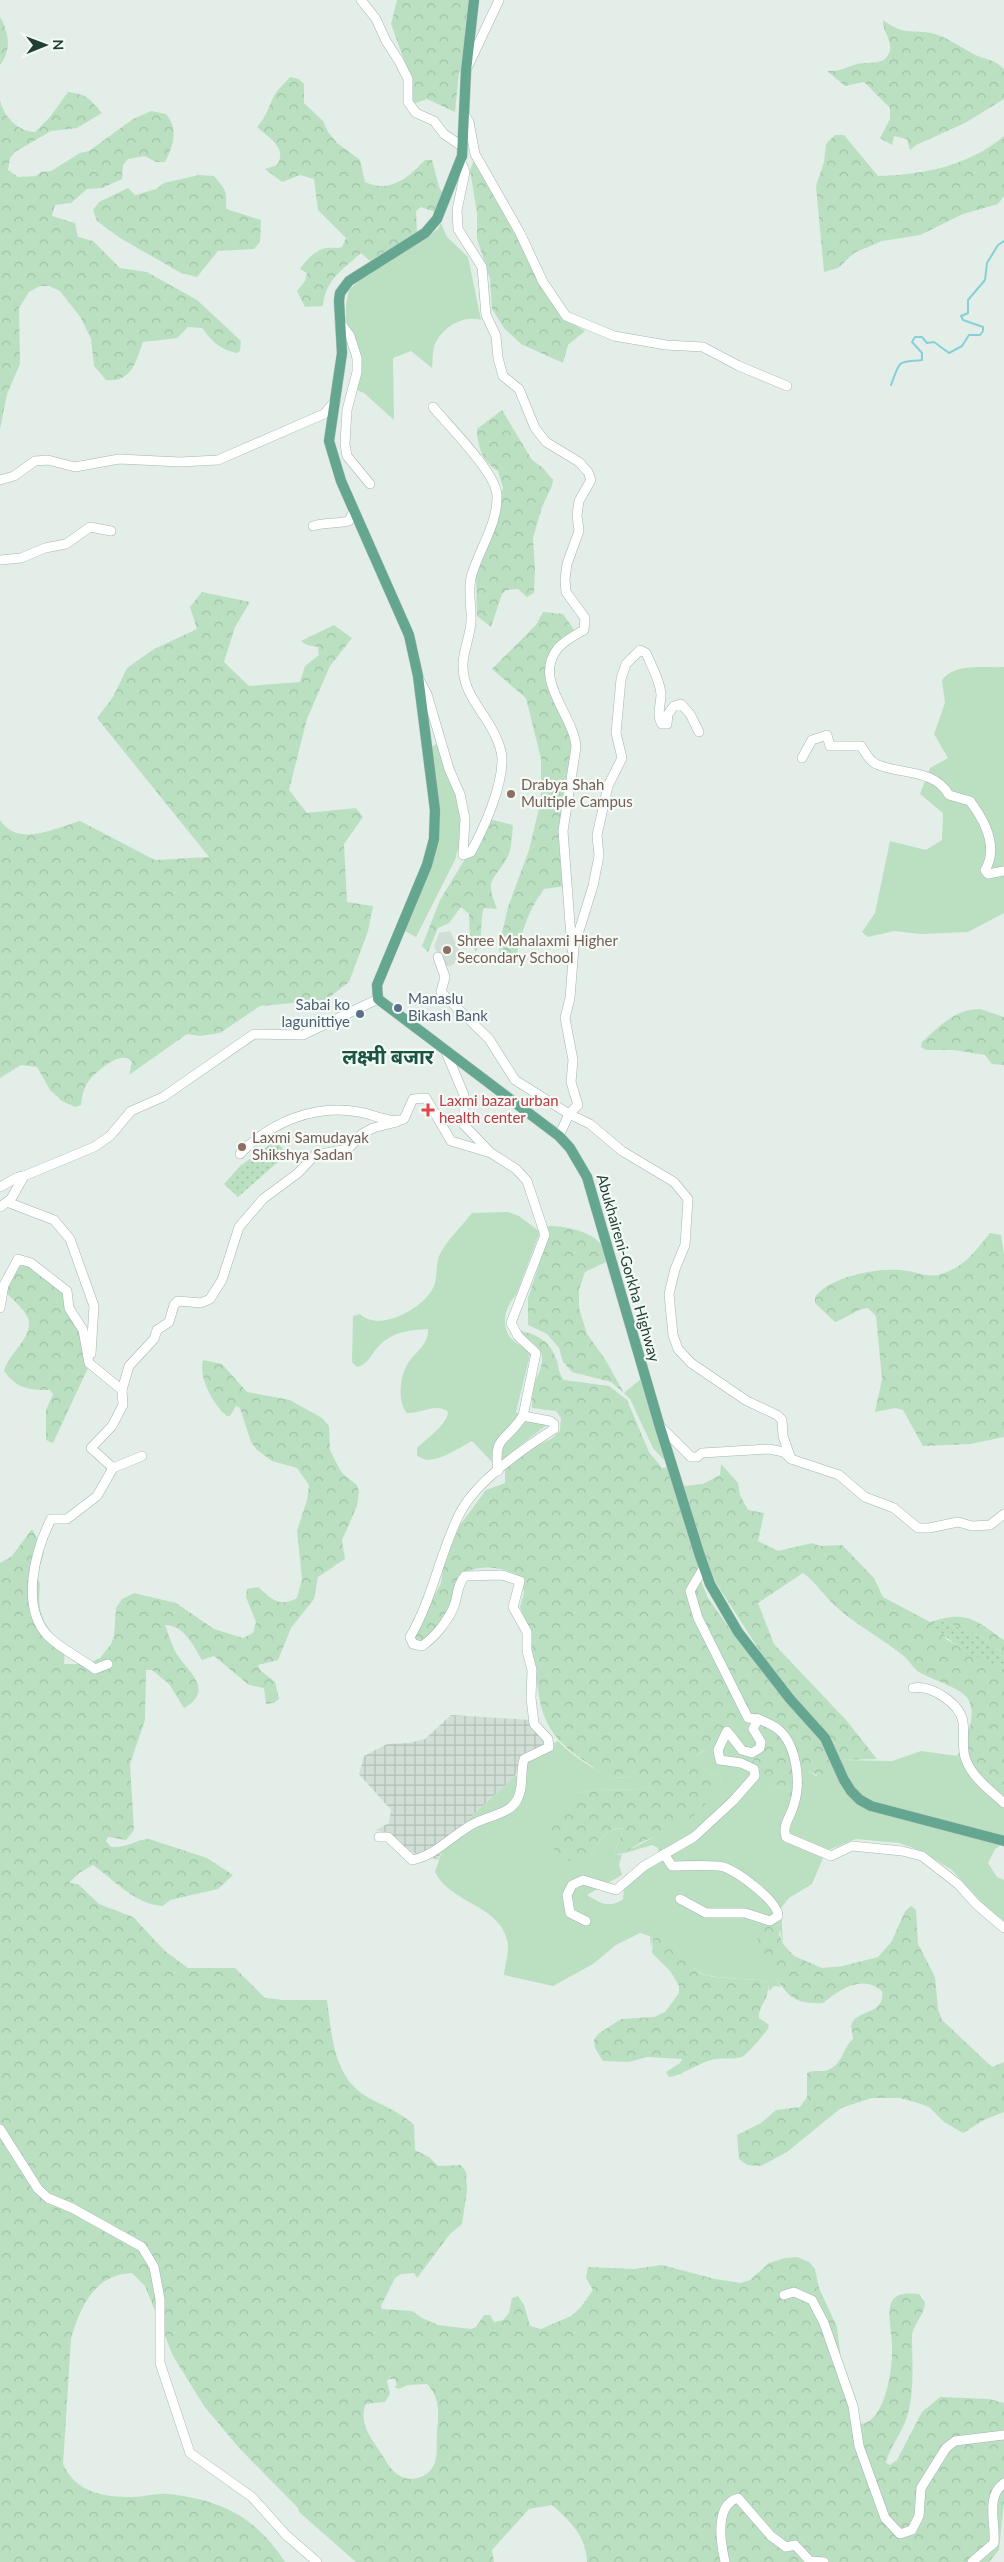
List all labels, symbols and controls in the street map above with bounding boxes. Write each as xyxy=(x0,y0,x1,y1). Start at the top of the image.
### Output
north arrow xyxy=(20,20,70,70)
text: N xyxy=(50,39,67,50)
place label: Drabya Shah Multiple Campus xyxy=(521,775,633,810)
marker: Drabya Shah Multiple Campus xyxy=(505,788,517,800)
place label: Shree Mahalaxmi Higher Secondary School xyxy=(457,931,618,966)
marker: Shree Mahalaxmi Higher Secondary School xyxy=(441,944,453,956)
place label: Manaslu Bikash Bank xyxy=(408,989,488,1024)
place label: Sabai ko lagunittiye xyxy=(281,995,350,1030)
marker: Manaslu Bikash Bank xyxy=(392,1002,404,1014)
marker: Sabai ko lagunittiye xyxy=(354,1008,366,1020)
district label: लक्ष्मी बजार xyxy=(342,1044,435,1068)
place label: Laxmi bazar urban health center xyxy=(439,1091,559,1126)
marker: Laxmi bazar urban health center xyxy=(421,1103,435,1117)
place label: Laxmi Samudayak Shikshya Sadan xyxy=(252,1128,369,1163)
marker: Laxmi Samudayak Shikshya Sadan xyxy=(236,1141,248,1153)
street label: Abukhaireni-Gorkha Highway xyxy=(594,1172,664,1364)

